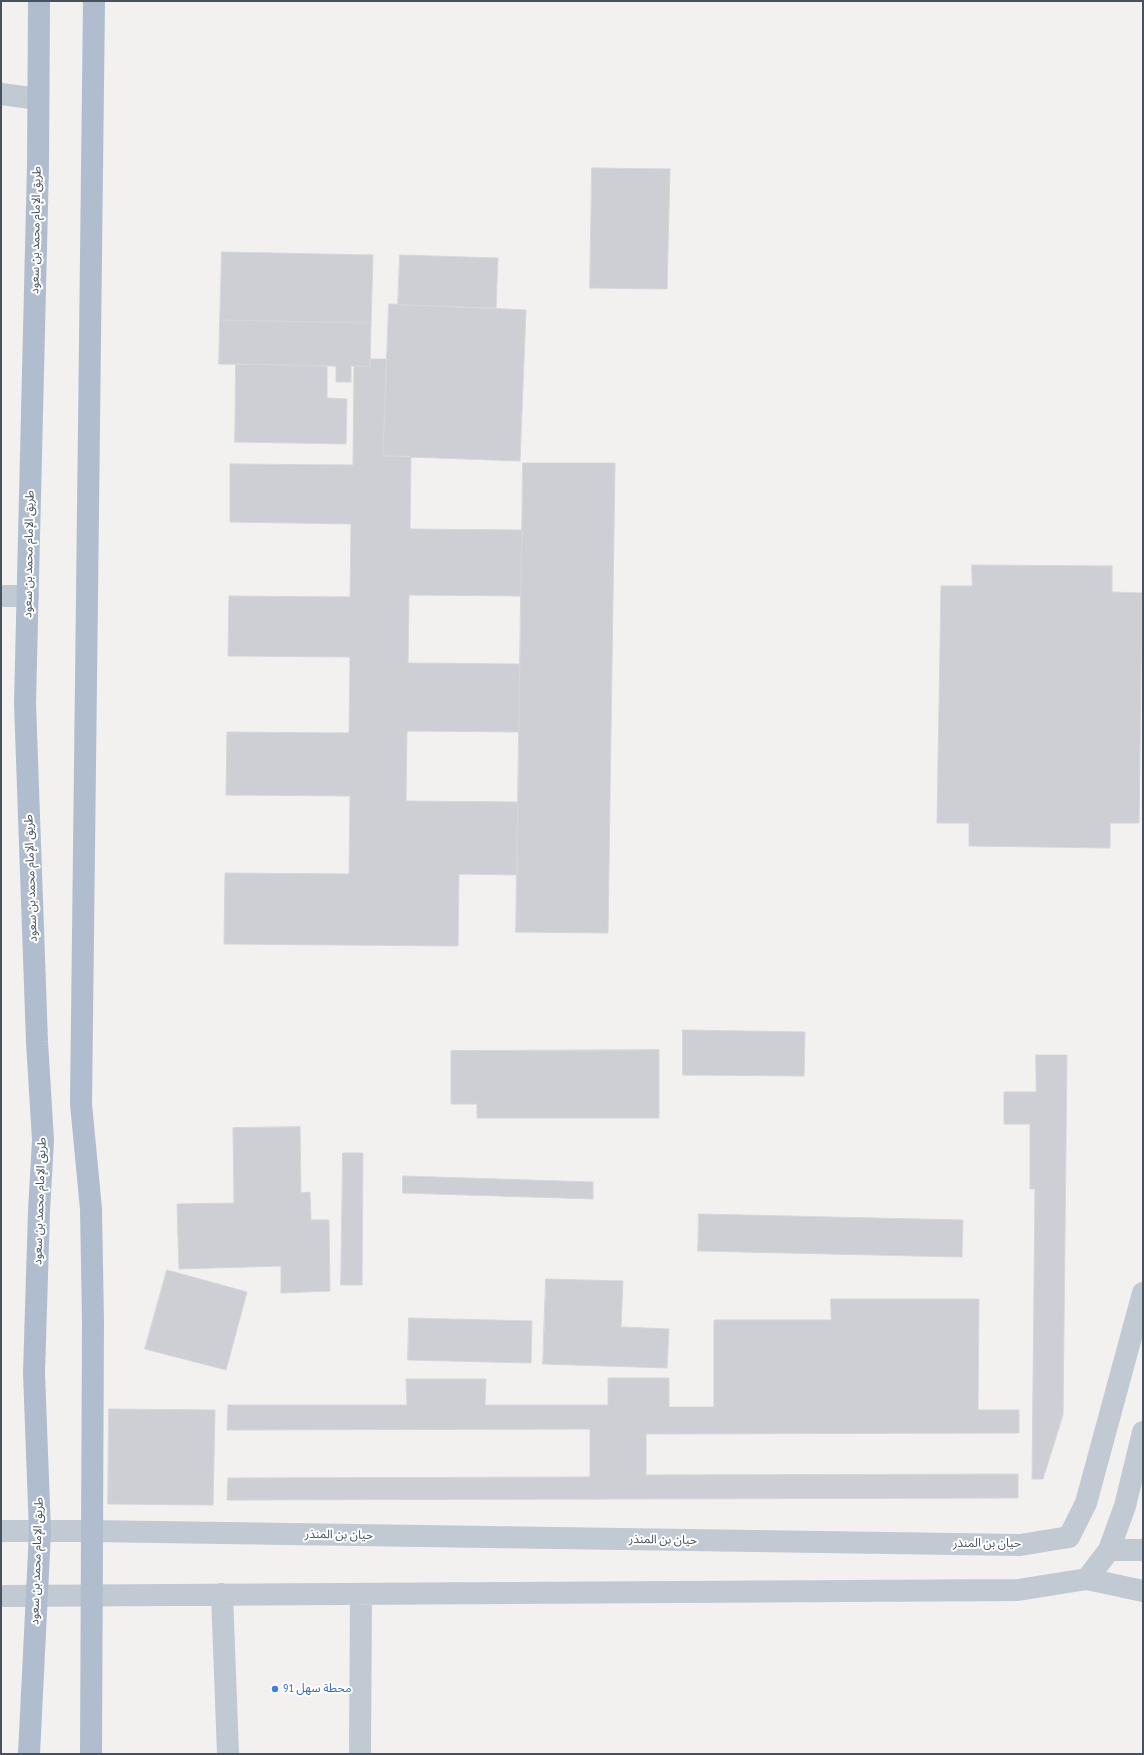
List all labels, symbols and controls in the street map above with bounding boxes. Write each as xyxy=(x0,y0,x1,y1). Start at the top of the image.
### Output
street label: طريق الإمام محمد بن سعود xyxy=(28,166,44,294)
street label: طريق الإمام محمد بن سعود xyxy=(21,490,37,618)
street label: طريق الإمام محمد بن سعود xyxy=(22,814,40,942)
street label: طريق الإمام محمد بن سعود xyxy=(31,1137,49,1265)
street label: طريق الإمام محمد بن سعود xyxy=(28,1497,46,1625)
street label: حيان بن المنذر xyxy=(305,1527,373,1543)
street label: حيان بن المنذر xyxy=(629,1532,697,1548)
street label: حيان بن المنذر xyxy=(953,1537,1021,1551)
place label: محطة سهل 91 xyxy=(283,1682,351,1696)
marker: محطة سهل 91 xyxy=(270,1684,280,1694)

